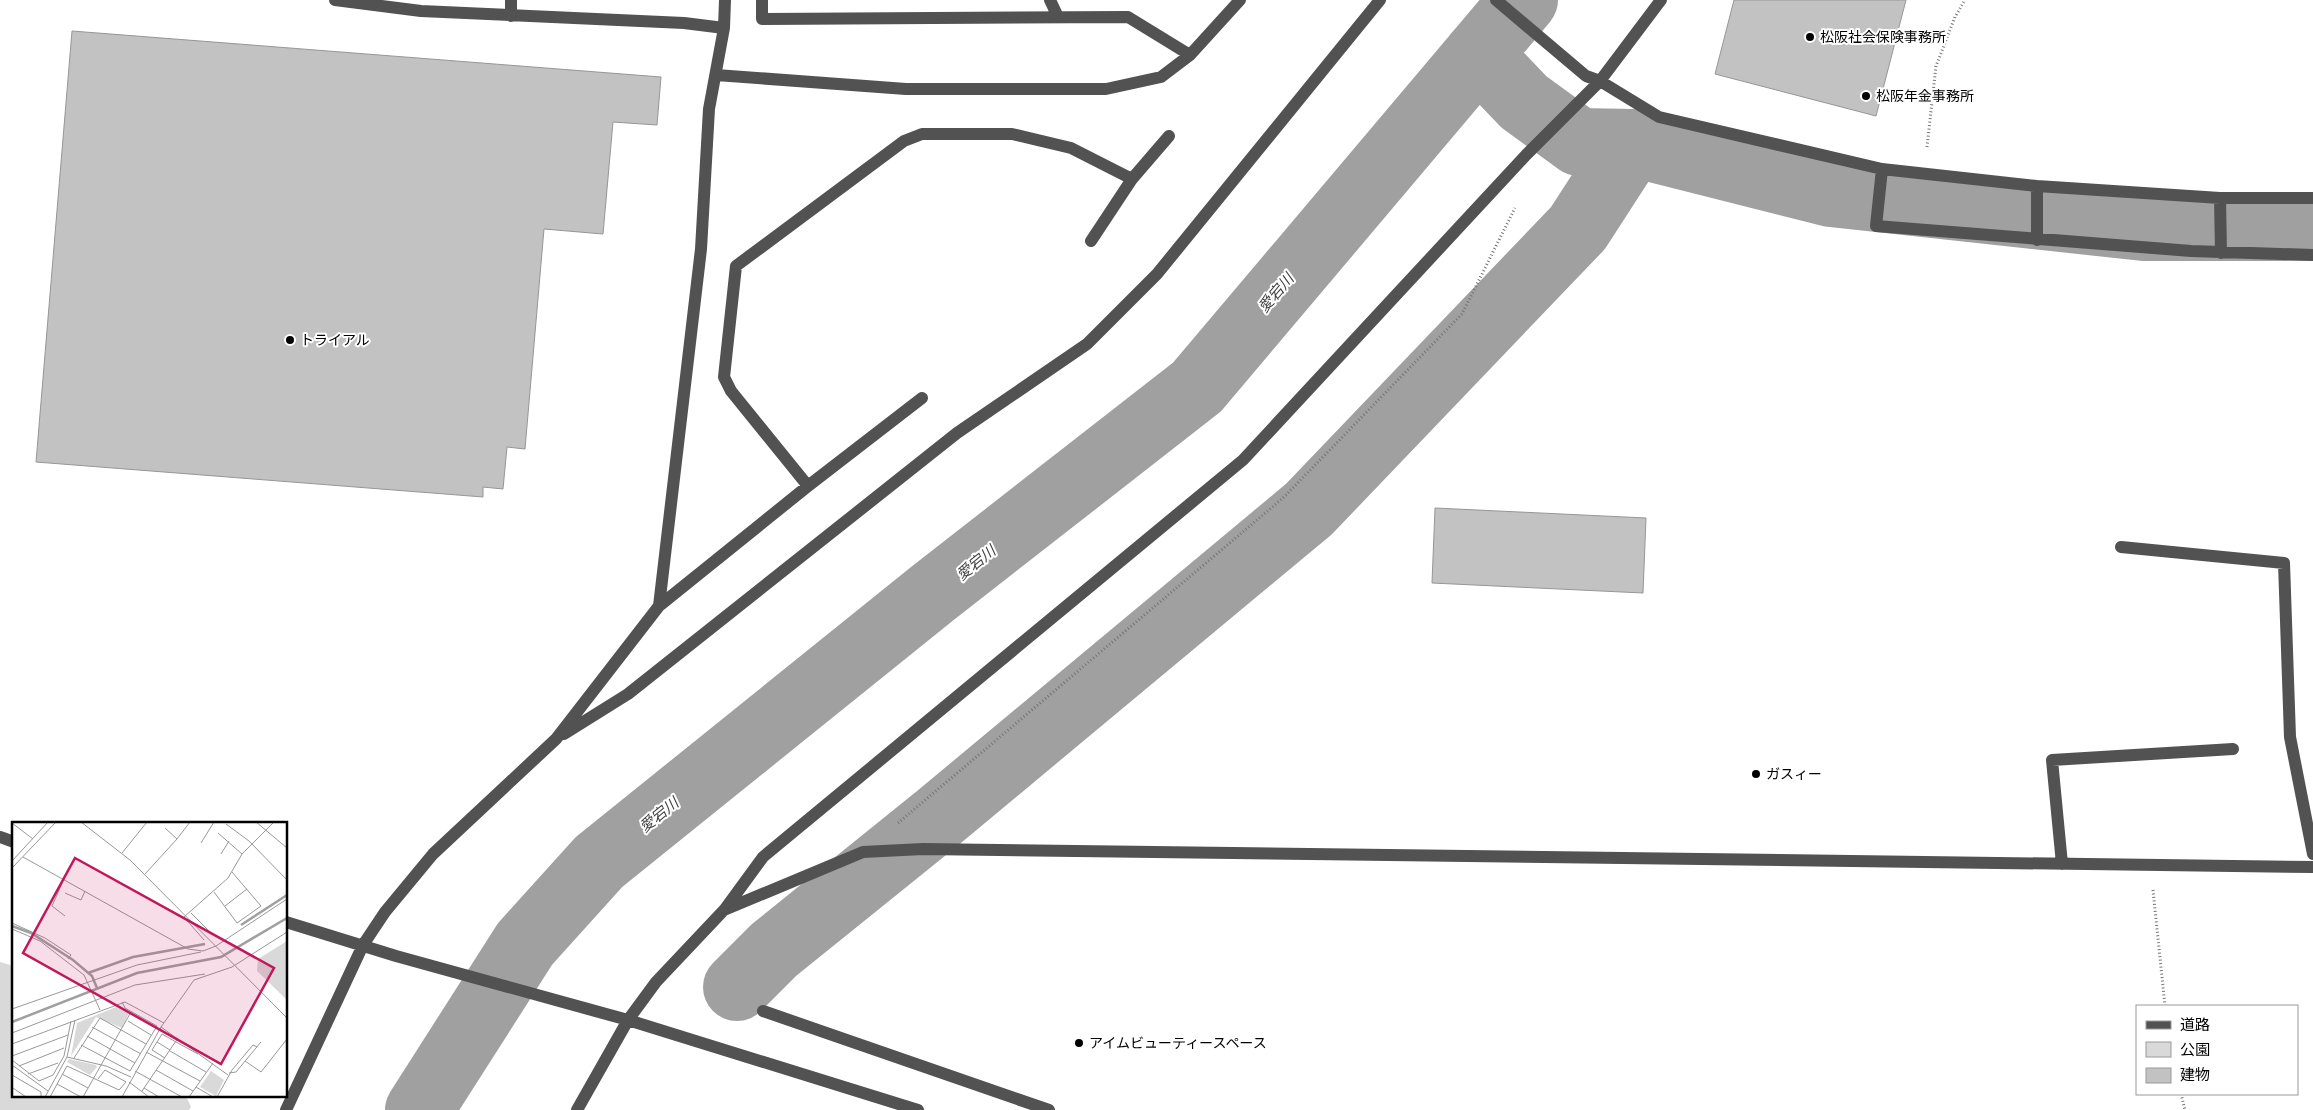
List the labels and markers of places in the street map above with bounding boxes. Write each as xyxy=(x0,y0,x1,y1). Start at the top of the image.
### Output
place label: 松阪社会保険事務所 xyxy=(1820,29,1946,46)
marker: 松阪社会保険事務所 xyxy=(1804,31,1816,43)
place label: 松阪年金事務所 xyxy=(1876,88,1974,105)
marker: 松阪年金事務所 xyxy=(1860,90,1872,102)
place label: トライアル xyxy=(300,332,370,349)
marker: トライアル xyxy=(284,334,296,346)
place label: ガスィー xyxy=(1766,766,1822,783)
marker: ガスィー xyxy=(1750,768,1762,780)
place label: アイムビューティースペース xyxy=(1089,1035,1267,1052)
marker: アイムビューティースペース xyxy=(1073,1037,1085,1049)

